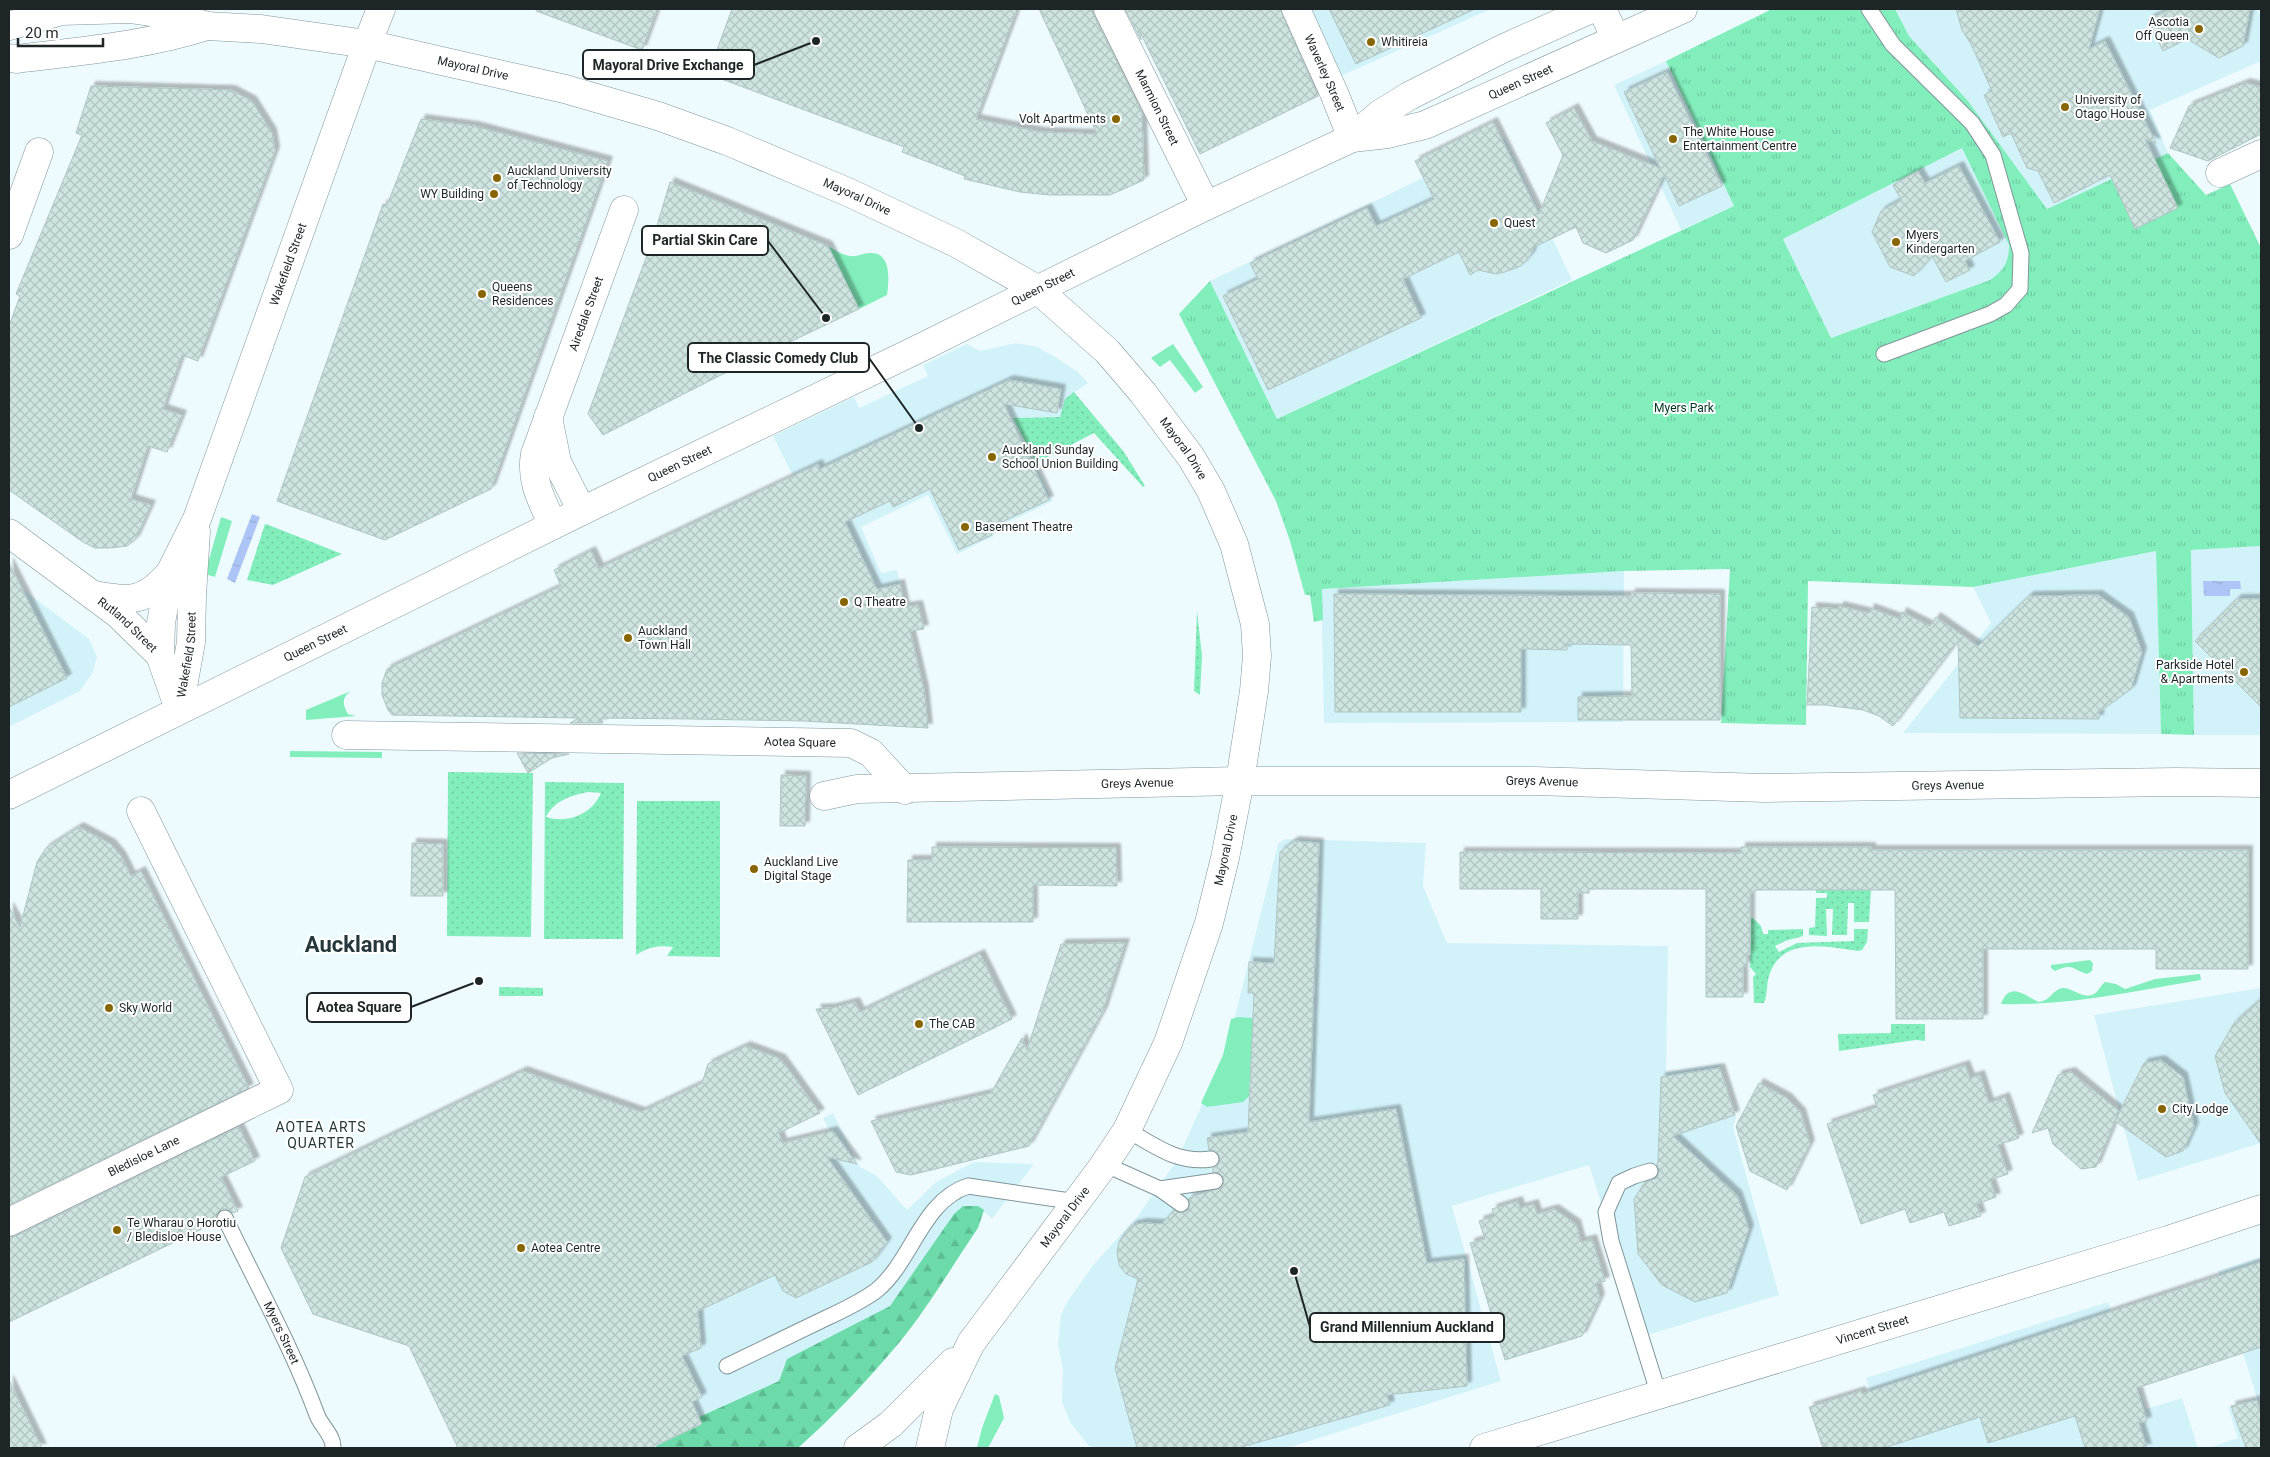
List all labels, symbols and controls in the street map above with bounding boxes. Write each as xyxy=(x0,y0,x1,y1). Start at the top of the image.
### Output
scale bar xyxy=(18,15,102,47)
place label: Ascotia Off Queen xyxy=(2135,15,2189,43)
marker: Ascotia Off Queen xyxy=(2193,23,2205,35)
text: 20 m xyxy=(25,24,59,42)
street label: Waverley Street xyxy=(1301,32,1348,113)
place label: Whitireia xyxy=(1381,35,1428,49)
marker: Whitireia xyxy=(1365,36,1377,48)
callout: Mayoral Drive Exchange xyxy=(583,50,754,79)
street label: Mayoral Drive xyxy=(436,53,510,83)
text: Mayoral Drive Exchange xyxy=(593,57,744,73)
street label: Queen Street xyxy=(1486,62,1555,103)
street label: Marmion Street xyxy=(1132,67,1182,148)
place label: University of Otago House xyxy=(2075,93,2145,121)
marker: University of Otago House xyxy=(2059,101,2071,113)
place label: Volt Apartments xyxy=(1019,112,1106,126)
marker: Volt Apartments xyxy=(1110,113,1122,125)
place label: The White House Entertainment Centre xyxy=(1683,125,1797,153)
marker: The White House Entertainment Centre xyxy=(1667,133,1679,145)
place label: Auckland University of Technology xyxy=(507,164,612,192)
marker: Auckland University of Technology xyxy=(491,172,503,184)
street label: Mayoral Drive xyxy=(821,175,893,218)
place label: WY Building xyxy=(420,187,484,201)
marker: WY Building xyxy=(488,188,500,200)
place label: Quest xyxy=(1504,216,1535,230)
marker: Quest xyxy=(1488,217,1500,229)
street label: Wakefield Street xyxy=(267,221,309,307)
callout: Partial Skin Care xyxy=(642,226,768,255)
place label: Myers Kindergarten xyxy=(1906,228,1975,256)
text: Partial Skin Care xyxy=(652,232,758,248)
marker: Myers Kindergarten xyxy=(1890,236,1902,248)
street label: Queen Street xyxy=(1009,265,1077,309)
street label: Airedale Street xyxy=(566,274,606,353)
place label: Queens Residences xyxy=(492,280,553,308)
marker: Queens Residences xyxy=(476,288,488,300)
callout: The Classic Comedy Club xyxy=(688,343,869,372)
text: The Classic Comedy Club xyxy=(698,350,858,366)
park label: Myers Park xyxy=(1654,401,1715,415)
street label: Mayoral Drive xyxy=(1157,415,1210,482)
street label: Queen Street xyxy=(646,443,714,485)
place label: Auckland Sunday School Union Building xyxy=(1002,443,1118,471)
marker: Auckland Sunday School Union Building xyxy=(986,451,998,463)
place label: Basement Theatre xyxy=(975,520,1073,534)
marker: Basement Theatre xyxy=(959,521,971,533)
street label: Rutland Street xyxy=(95,594,160,655)
place label: Q Theatre xyxy=(854,595,906,609)
marker: Q Theatre xyxy=(838,596,850,608)
street label: Wakefield Street xyxy=(174,611,199,699)
street label: Queen Street xyxy=(281,622,349,665)
place label: Auckland Town Hall xyxy=(638,624,691,652)
marker: Auckland Town Hall xyxy=(622,632,634,644)
place label: Parkside Hotel & Apartments xyxy=(2156,658,2234,686)
marker: Parkside Hotel & Apartments xyxy=(2238,666,2250,678)
street label: Aotea Square xyxy=(764,735,836,750)
street label: Greys Avenue xyxy=(1506,774,1579,789)
street label: Greys Avenue xyxy=(1101,775,1174,791)
street label: Greys Avenue xyxy=(1911,778,1984,793)
street label: Mayoral Drive xyxy=(1212,813,1240,887)
place label: Auckland Live Digital Stage xyxy=(764,855,838,883)
marker: Auckland Live Digital Stage xyxy=(748,863,760,875)
district label: Auckland xyxy=(305,932,397,957)
callout: Aotea Square xyxy=(307,993,411,1022)
text: Aotea Square xyxy=(317,999,402,1015)
place label: Sky World xyxy=(119,1001,172,1015)
marker: Sky World xyxy=(103,1002,115,1014)
place label: The CAB xyxy=(929,1017,975,1031)
marker: The CAB xyxy=(913,1018,925,1030)
place label: City Lodge xyxy=(2172,1102,2228,1116)
marker: City Lodge xyxy=(2156,1103,2168,1115)
district label: AOTEA ARTS QUARTER xyxy=(275,1119,367,1151)
street label: Bledisloe Lane xyxy=(106,1133,182,1179)
street label: Mayoral Drive xyxy=(1038,1184,1092,1250)
place label: Te Wharau o Horotiu / Bledisloe House xyxy=(127,1216,236,1244)
marker: Te Wharau o Horotiu / Bledisloe House xyxy=(111,1224,123,1236)
place label: Aotea Centre xyxy=(531,1241,600,1255)
marker: Aotea Centre xyxy=(515,1242,527,1254)
street label: Myers Street xyxy=(261,1299,302,1366)
street label: Vincent Street xyxy=(1834,1312,1910,1348)
callout: Grand Millennium Auckland xyxy=(1310,1313,1504,1342)
text: Grand Millennium Auckland xyxy=(1320,1319,1494,1335)

